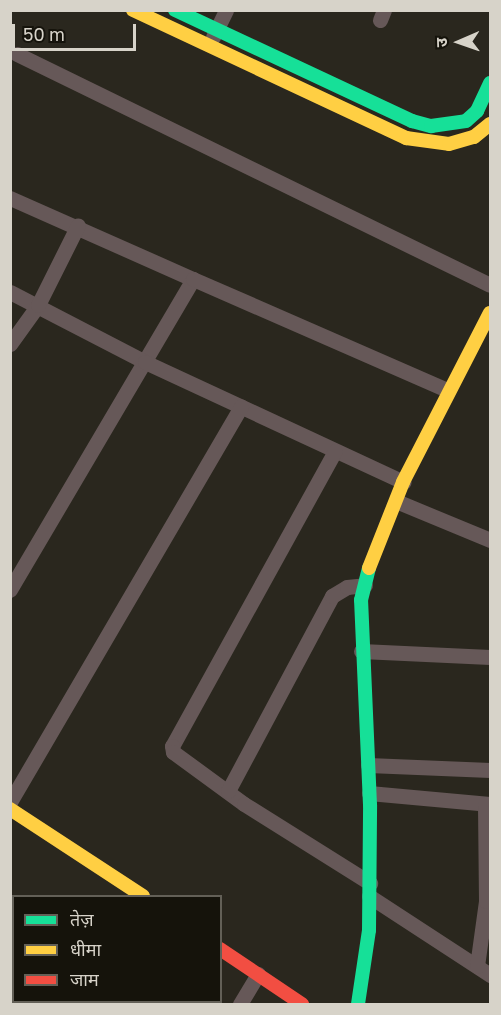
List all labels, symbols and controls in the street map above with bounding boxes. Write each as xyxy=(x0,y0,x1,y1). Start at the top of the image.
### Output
scale bar xyxy=(15,12,140,50)
north arrow xyxy=(429,12,489,72)
text: 50 m xyxy=(23,23,65,45)
text: उ xyxy=(431,38,451,48)
legend xyxy=(12,895,222,1003)
text: तेज़ xyxy=(70,908,94,930)
text: धीमा xyxy=(70,938,101,960)
text: जाम xyxy=(70,968,99,990)

